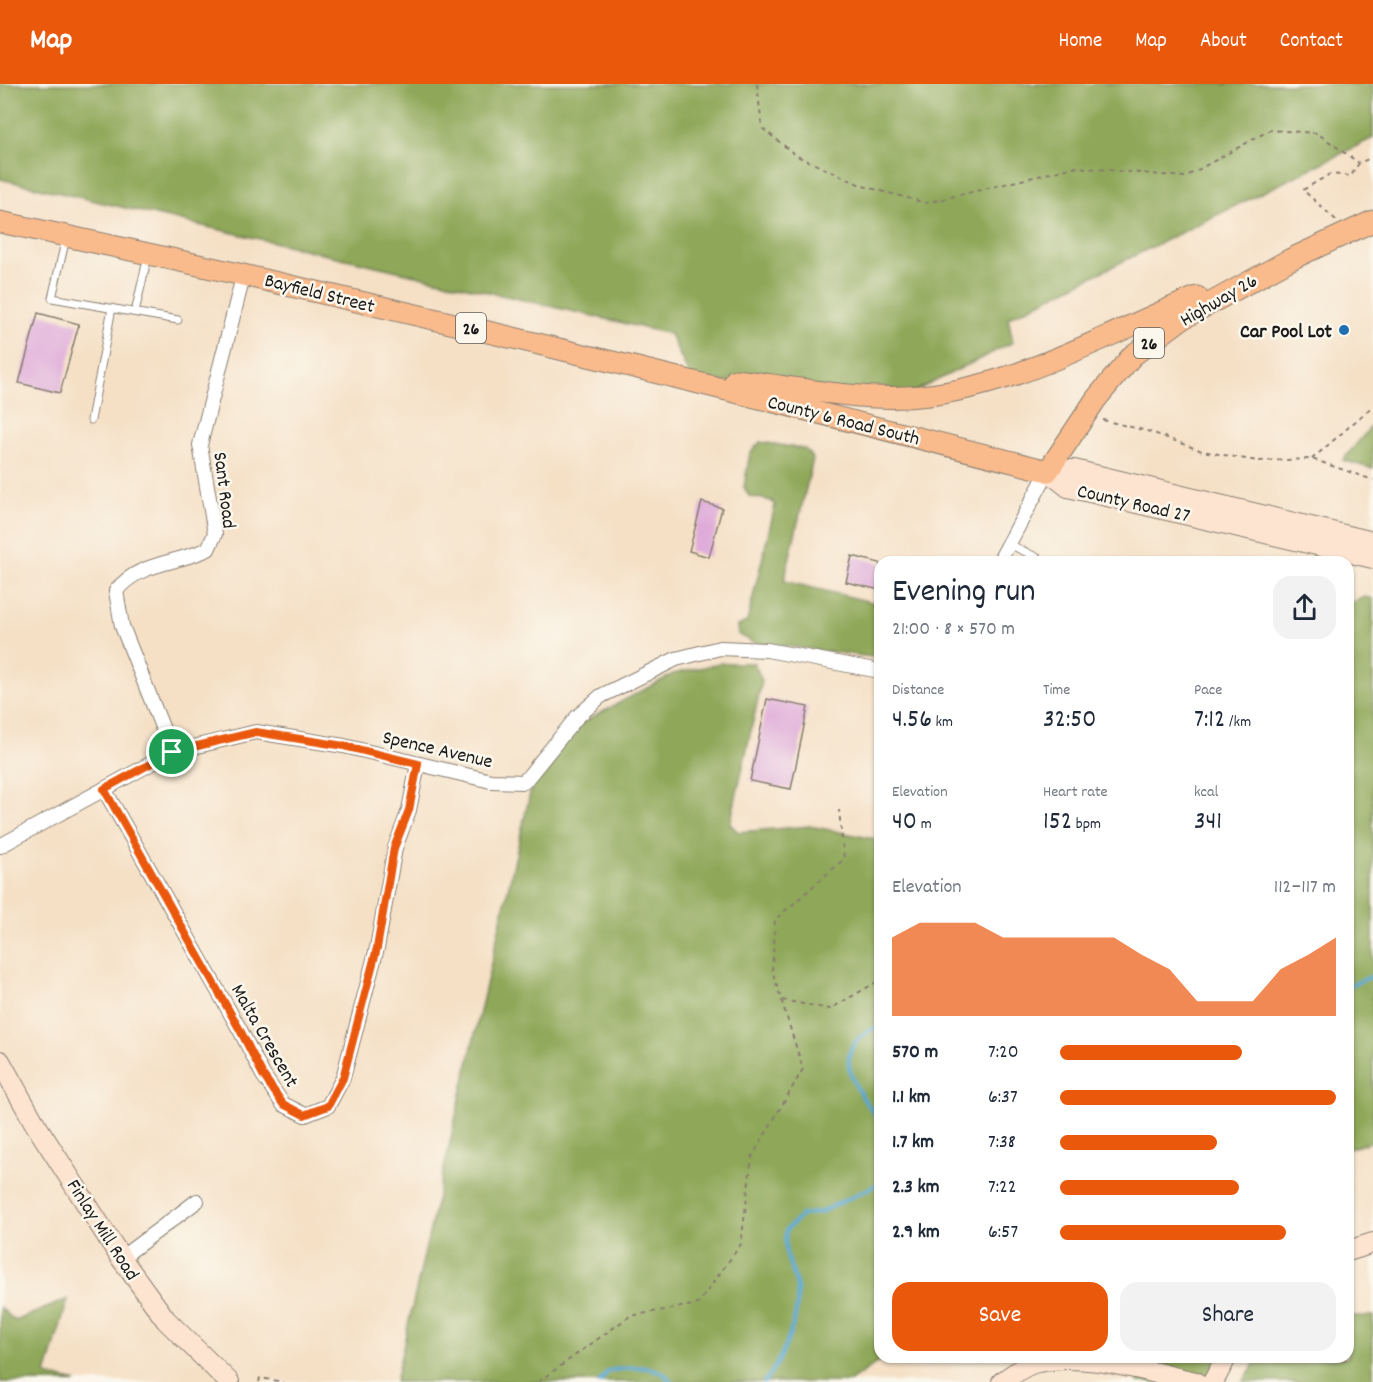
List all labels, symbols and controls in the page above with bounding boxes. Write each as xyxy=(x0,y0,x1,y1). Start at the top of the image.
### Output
text: Map xyxy=(30,22,72,62)
text: Home xyxy=(1058,27,1102,57)
text: Map xyxy=(1135,27,1167,57)
text: About xyxy=(1200,27,1247,57)
text: Contact xyxy=(1280,27,1343,57)
street label: Bayfield Street xyxy=(261,268,377,322)
street label: Highway 26 xyxy=(1176,268,1263,335)
road number: 26 xyxy=(456,313,486,343)
place label: Car Pool Lot xyxy=(1240,319,1333,347)
marker: Car Pool Lot xyxy=(1337,323,1351,337)
road number: 26 xyxy=(1134,328,1164,358)
street label: County 6 Road South xyxy=(764,389,922,454)
street label: Sant Road xyxy=(204,451,242,530)
street label: County Road 27 xyxy=(1074,478,1193,532)
text: Evening run xyxy=(892,570,1036,617)
button: share xyxy=(1273,576,1336,639)
text: 21:00 · 8 × 570 m xyxy=(892,616,1015,644)
text: Distance xyxy=(892,679,944,702)
text: Time xyxy=(1043,679,1070,702)
text: Pace xyxy=(1194,679,1222,702)
text: 4.56 xyxy=(892,702,932,739)
text: 32:50 xyxy=(1043,702,1096,739)
text: 7:12 xyxy=(1194,702,1225,739)
text: km xyxy=(932,711,953,734)
text: /km xyxy=(1225,711,1251,734)
street label: Spence Avenue xyxy=(379,725,495,777)
pin xyxy=(146,726,197,777)
icon: arrive xyxy=(155,735,188,768)
text: Elevation xyxy=(892,781,948,804)
text: Heart rate xyxy=(1043,781,1108,804)
text: kcal xyxy=(1194,781,1218,804)
text: 40 xyxy=(892,804,917,841)
text: 152 xyxy=(1043,804,1072,841)
text: 341 xyxy=(1194,804,1222,841)
text: m xyxy=(917,813,932,836)
text: bpm xyxy=(1072,813,1101,836)
text: Elevation xyxy=(892,874,962,902)
text: 112–117 m xyxy=(1274,874,1336,902)
street label: Malta Crescent xyxy=(222,980,304,1093)
text: 570 m xyxy=(892,1039,938,1067)
text: 7:20 xyxy=(988,1039,1019,1067)
text: 1.1 km xyxy=(892,1084,931,1112)
text: 6:37 xyxy=(988,1084,1018,1112)
text: 1.7 km xyxy=(892,1129,934,1157)
text: 7:38 xyxy=(988,1129,1016,1157)
text: 2.3 km xyxy=(892,1174,939,1202)
text: 7:22 xyxy=(988,1174,1016,1202)
street label: Finlay Mill Road xyxy=(58,1175,145,1287)
text: 2.9 km xyxy=(892,1219,940,1247)
text: 6:57 xyxy=(988,1219,1018,1247)
button: Save xyxy=(892,1282,1108,1351)
button: Share xyxy=(1120,1282,1336,1351)

